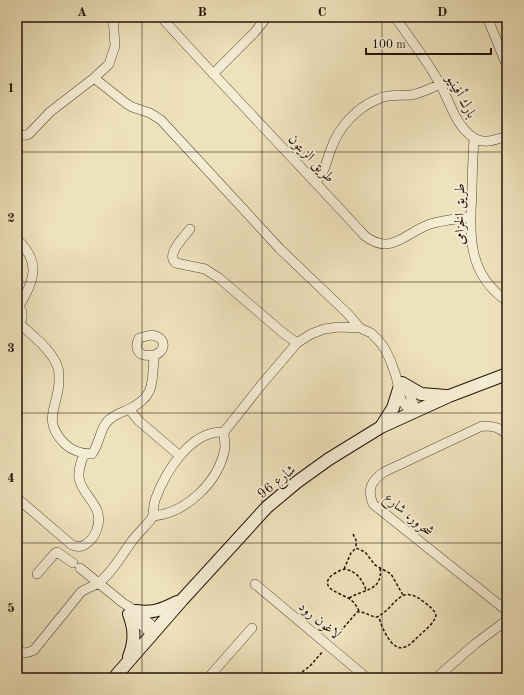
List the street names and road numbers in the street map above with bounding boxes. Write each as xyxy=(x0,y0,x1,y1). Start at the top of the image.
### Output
street label: بارك أفينيو xyxy=(442,69,482,121)
street label: طريق الزيتون xyxy=(285,131,338,186)
street label: طريق الخزامى xyxy=(453,183,468,245)
street label: شارع 96 xyxy=(255,462,301,504)
street label: شحرور، شارع xyxy=(379,490,436,542)
street label: لاغون رود xyxy=(295,599,343,643)

